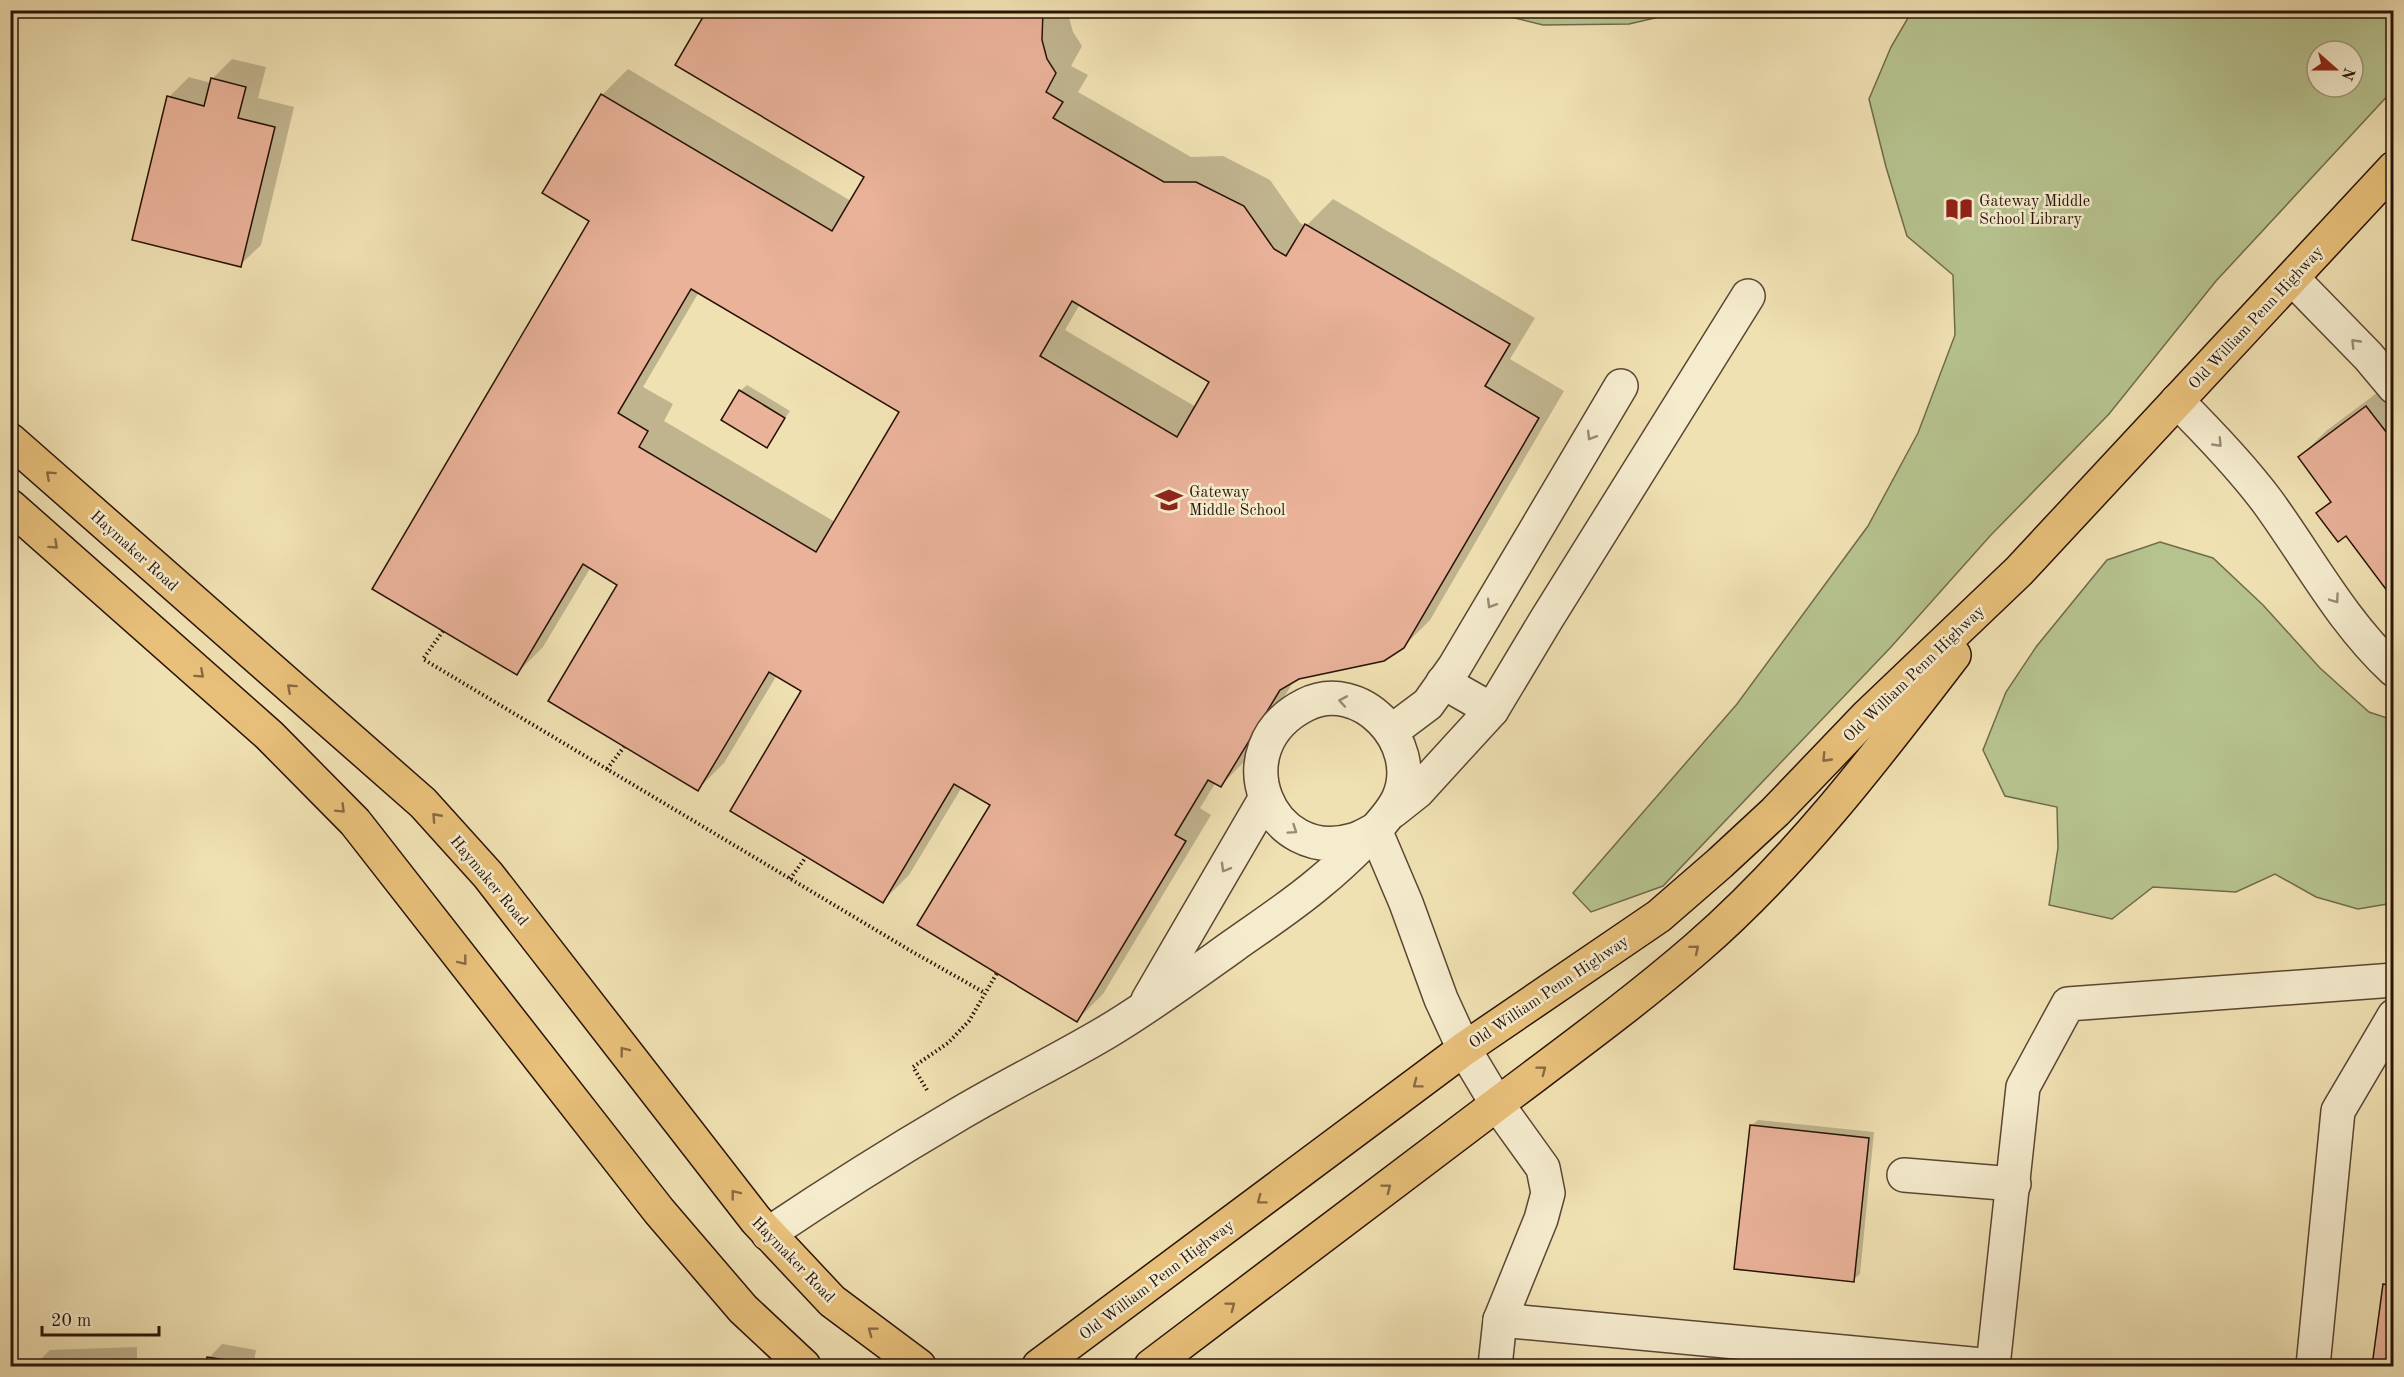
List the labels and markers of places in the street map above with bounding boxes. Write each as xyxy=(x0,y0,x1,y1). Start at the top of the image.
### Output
library icon: Gateway Middle School Library xyxy=(1944,194,1974,224)
place label: Gateway Middle School Library xyxy=(1979,194,2090,228)
school or university icon: Gateway Middle School xyxy=(1154,485,1184,515)
place label: Gateway Middle School xyxy=(1189,485,1285,519)

